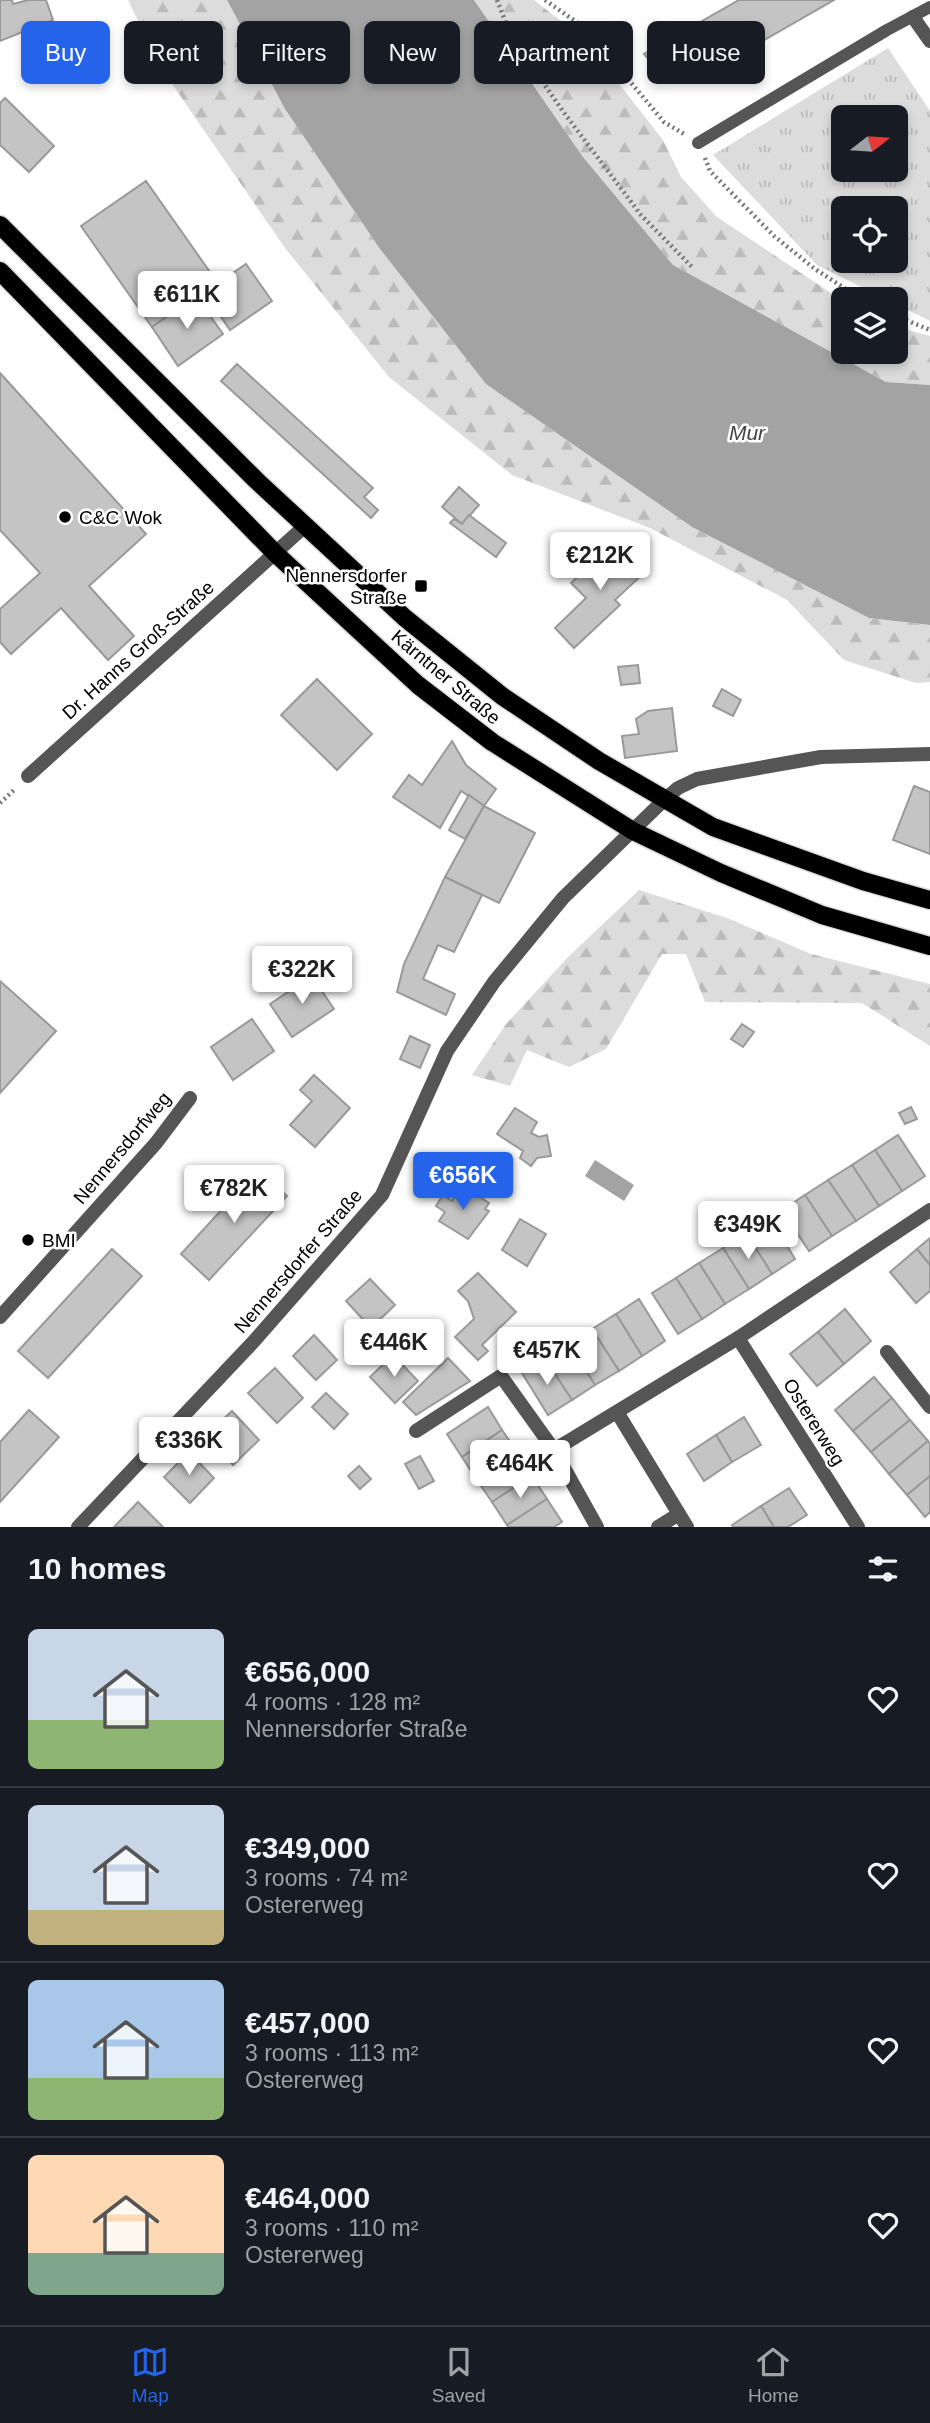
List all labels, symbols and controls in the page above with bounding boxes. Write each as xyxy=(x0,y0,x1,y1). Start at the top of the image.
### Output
chip: Buy xyxy=(21,21,110,84)
chip: Rent xyxy=(124,21,223,84)
chip: Filters xyxy=(237,21,350,84)
chip: New xyxy=(364,21,460,84)
chip: Apartment xyxy=(474,21,633,84)
chip: House xyxy=(647,21,765,84)
north arrow xyxy=(831,105,908,182)
map controls xyxy=(831,105,908,364)
button: locate xyxy=(831,196,908,273)
pin: €611K xyxy=(138,272,236,331)
text: €611K xyxy=(154,281,220,307)
button: layers xyxy=(831,287,908,364)
water label: Mur xyxy=(729,421,766,444)
place label: C&C Wok xyxy=(79,507,163,528)
marker: C&C Wok xyxy=(57,509,73,525)
pin: €212K xyxy=(551,532,649,592)
text: €212K xyxy=(566,542,634,568)
place label: Nennersdorfer Straße xyxy=(286,565,408,608)
street label: Dr. Hanns Groß-Straße xyxy=(58,576,218,724)
marker: Nennersdorfer Straße xyxy=(413,578,429,594)
street label: Kärntner Straße xyxy=(387,626,505,728)
pin: €322K xyxy=(253,946,351,1006)
text: €322K xyxy=(268,956,336,982)
street label: Nennersdorfweg xyxy=(69,1088,175,1208)
pin: €656K xyxy=(414,1152,512,1212)
text: €656K xyxy=(429,1162,497,1188)
pin: €782K xyxy=(185,1166,283,1225)
text: €782K xyxy=(200,1175,268,1201)
street label: Nennersdorfer Straße xyxy=(230,1185,366,1337)
pin: €349K xyxy=(699,1202,797,1261)
text: €349K xyxy=(714,1211,782,1237)
place label: BMI xyxy=(42,1230,76,1251)
marker: BMI xyxy=(20,1232,36,1248)
pin: €446K xyxy=(345,1320,443,1379)
pin: €457K xyxy=(498,1328,596,1387)
text: €446K xyxy=(360,1329,428,1355)
text: €457K xyxy=(513,1337,581,1363)
street label: Ostererweg xyxy=(779,1375,849,1469)
pin: €336K xyxy=(140,1418,238,1477)
text: €336K xyxy=(155,1427,223,1453)
pin: €464K xyxy=(471,1440,569,1500)
text: €464K xyxy=(486,1450,554,1476)
icon: filters xyxy=(864,1550,902,1588)
text: 10 homes xyxy=(28,1552,166,1585)
text: €656,000 xyxy=(245,1655,370,1688)
icon: home xyxy=(84,1657,168,1741)
icon: heart xyxy=(864,1680,902,1718)
text: 4 rooms · 128 m² xyxy=(245,1689,420,1715)
text: Nennersdorfer Straße xyxy=(245,1716,467,1742)
text: €349,000 xyxy=(245,1831,370,1864)
icon: home xyxy=(84,1833,168,1917)
icon: heart xyxy=(864,1856,902,1894)
text: 3 rooms · 74 m² xyxy=(245,1865,407,1891)
text: Ostererweg xyxy=(245,1892,364,1918)
text: €457,000 xyxy=(245,2006,370,2039)
icon: home xyxy=(84,2008,168,2092)
icon: heart xyxy=(864,2031,902,2069)
text: 3 rooms · 113 m² xyxy=(245,2040,418,2066)
text: Ostererweg xyxy=(245,2067,364,2093)
text: €464,000 xyxy=(245,2181,370,2214)
icon: home xyxy=(84,2183,168,2267)
icon: heart xyxy=(864,2206,902,2244)
text: 3 rooms · 110 m² xyxy=(245,2215,418,2241)
text: Ostererweg xyxy=(245,2242,364,2268)
tab: Map xyxy=(131,2343,169,2407)
tab: Saved xyxy=(432,2343,486,2407)
tab: Home xyxy=(748,2343,799,2407)

